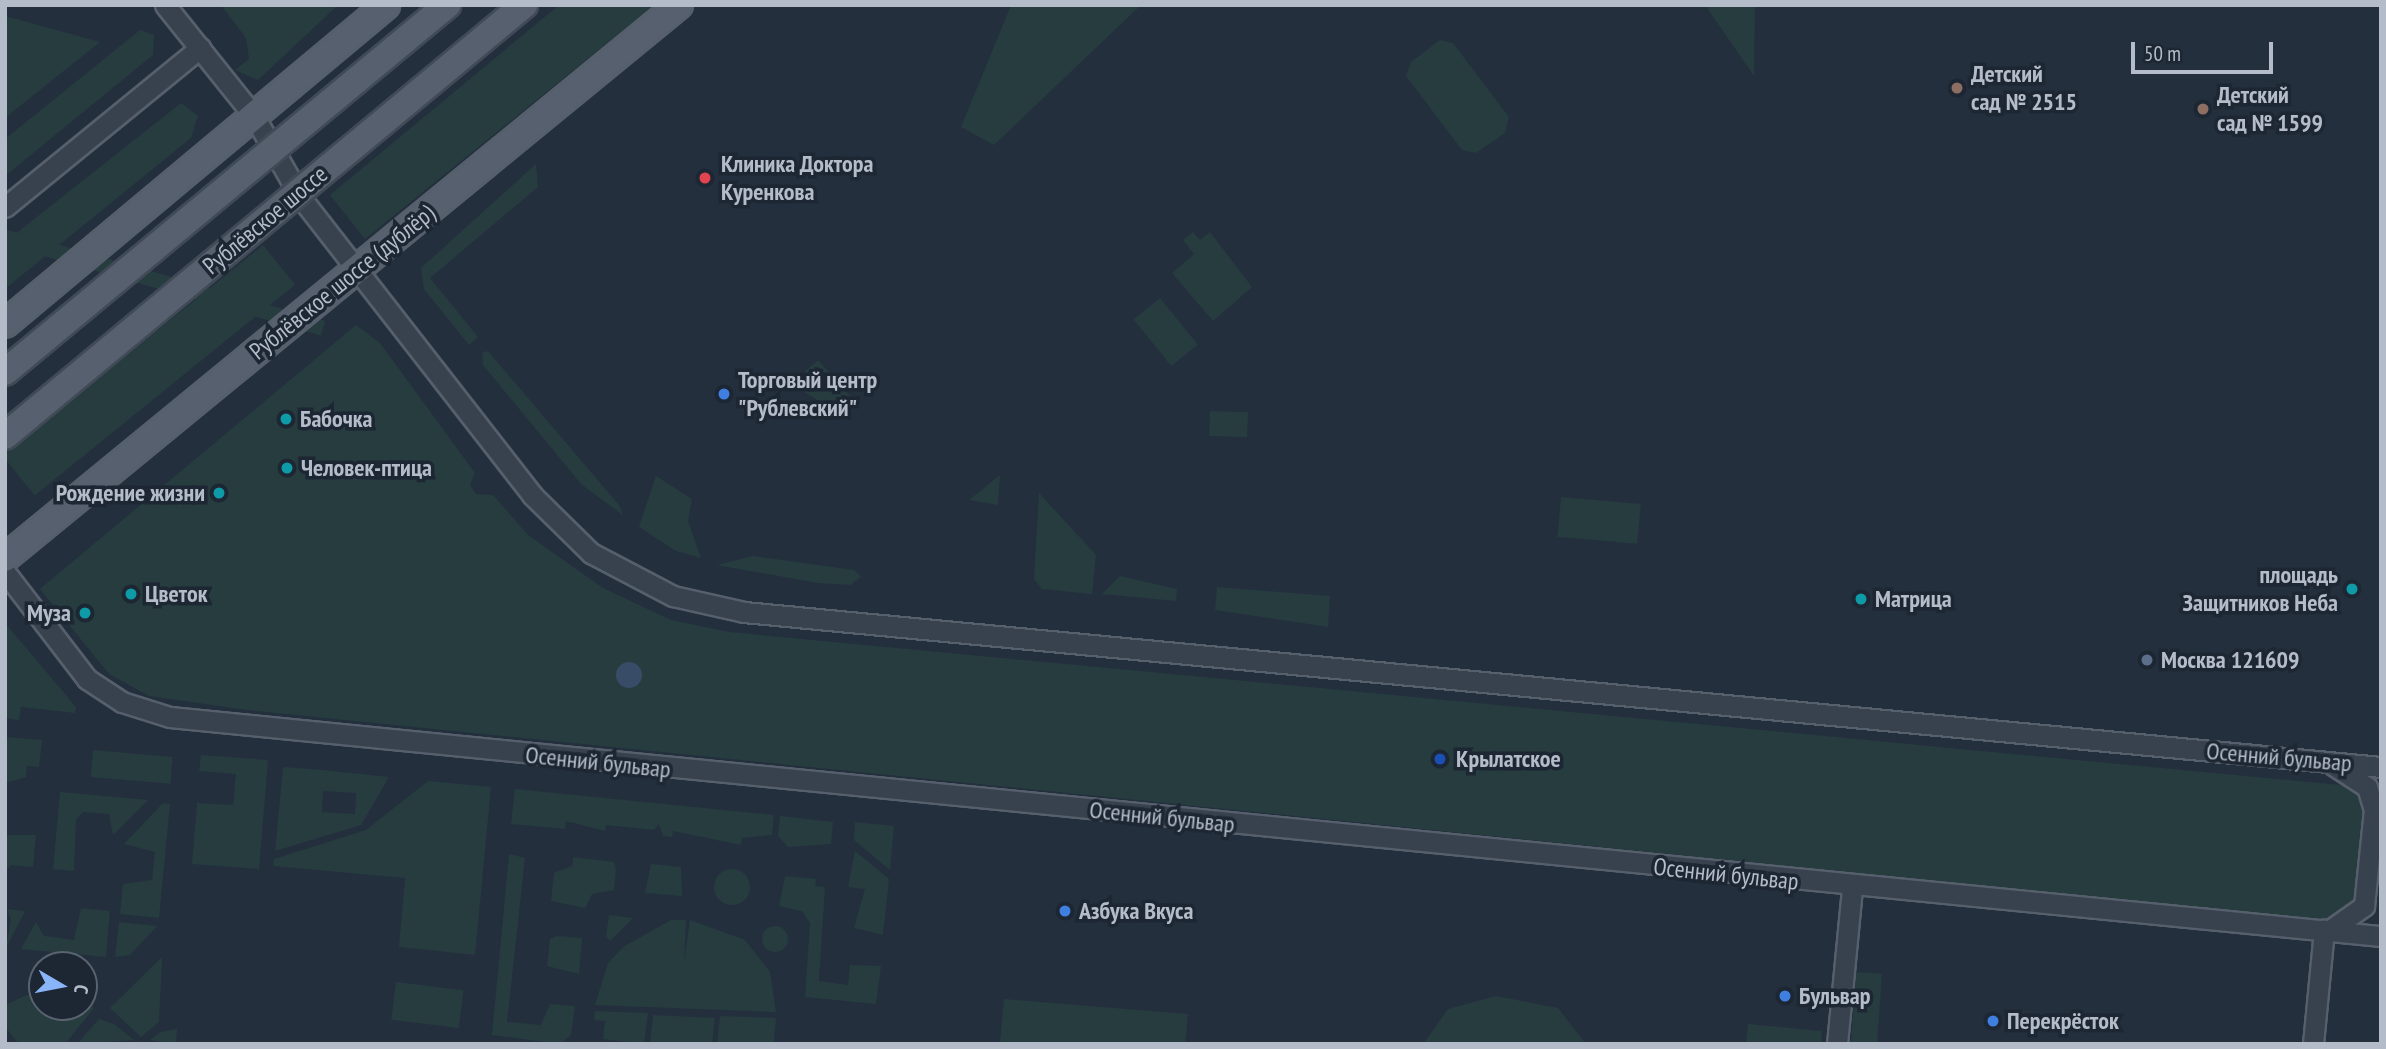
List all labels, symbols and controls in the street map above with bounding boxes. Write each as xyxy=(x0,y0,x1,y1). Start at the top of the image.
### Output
scale bar xyxy=(2134,28,2276,72)
text: 50 m xyxy=(2144,40,2181,67)
place label: Детский сад № 2515 xyxy=(1971,60,2077,116)
marker: Детский сад № 2515 xyxy=(1949,80,1965,96)
place label: Детский сад № 1599 xyxy=(2217,81,2323,137)
marker: Детский сад № 1599 xyxy=(2195,101,2211,117)
place label: Клиника Доктора Куренкова xyxy=(721,150,874,206)
street label: Рублёвское шоссе xyxy=(197,160,333,280)
marker: Клиника Доктора Куренкова xyxy=(695,168,715,188)
street label: Рублёвское шоссе (дублёр) xyxy=(244,199,440,365)
place label: Торговый центр "Рублевский" xyxy=(738,366,877,422)
marker: Торговый центр "Рублевский" xyxy=(716,386,732,402)
place label: Бабочка xyxy=(300,405,372,433)
marker: Бабочка xyxy=(278,411,294,427)
place label: Человек-птица xyxy=(301,454,432,482)
marker: Человек-птица xyxy=(279,460,295,476)
place label: Рождение жизни xyxy=(56,479,205,507)
marker: Рождение жизни xyxy=(211,485,227,501)
place label: площадь Защитников Неба xyxy=(2183,561,2338,617)
place label: Цветок xyxy=(145,580,207,608)
marker: площадь Защитников Неба xyxy=(2344,581,2360,597)
place label: Матрица xyxy=(1875,585,1952,613)
marker: Цветок xyxy=(123,586,139,602)
marker: Матрица xyxy=(1853,591,1869,607)
place label: Муза xyxy=(27,599,71,627)
marker: Муза xyxy=(77,605,93,621)
place label: Москва 121609 xyxy=(2161,646,2300,674)
marker: Москва 121609 xyxy=(2139,652,2155,668)
street label: Осенний бульвар xyxy=(2205,736,2353,778)
street label: Осенний бульвар xyxy=(524,740,672,784)
place label: Крылатское xyxy=(1456,745,1561,773)
marker: Крылатское xyxy=(1430,749,1450,769)
street label: Осенний бульвар xyxy=(1088,795,1236,839)
street label: Осенний бульвар xyxy=(1652,852,1800,896)
place label: Азбука Вкуса xyxy=(1079,897,1193,925)
marker: Азбука Вкуса xyxy=(1057,903,1073,919)
north arrow xyxy=(28,951,98,1021)
place label: Бульвар xyxy=(1799,982,1870,1010)
text: С xyxy=(69,983,94,996)
marker: Бульвар xyxy=(1777,988,1793,1004)
place label: Перекрёсток xyxy=(2007,1007,2119,1035)
marker: Перекрёсток xyxy=(1985,1013,2001,1029)

